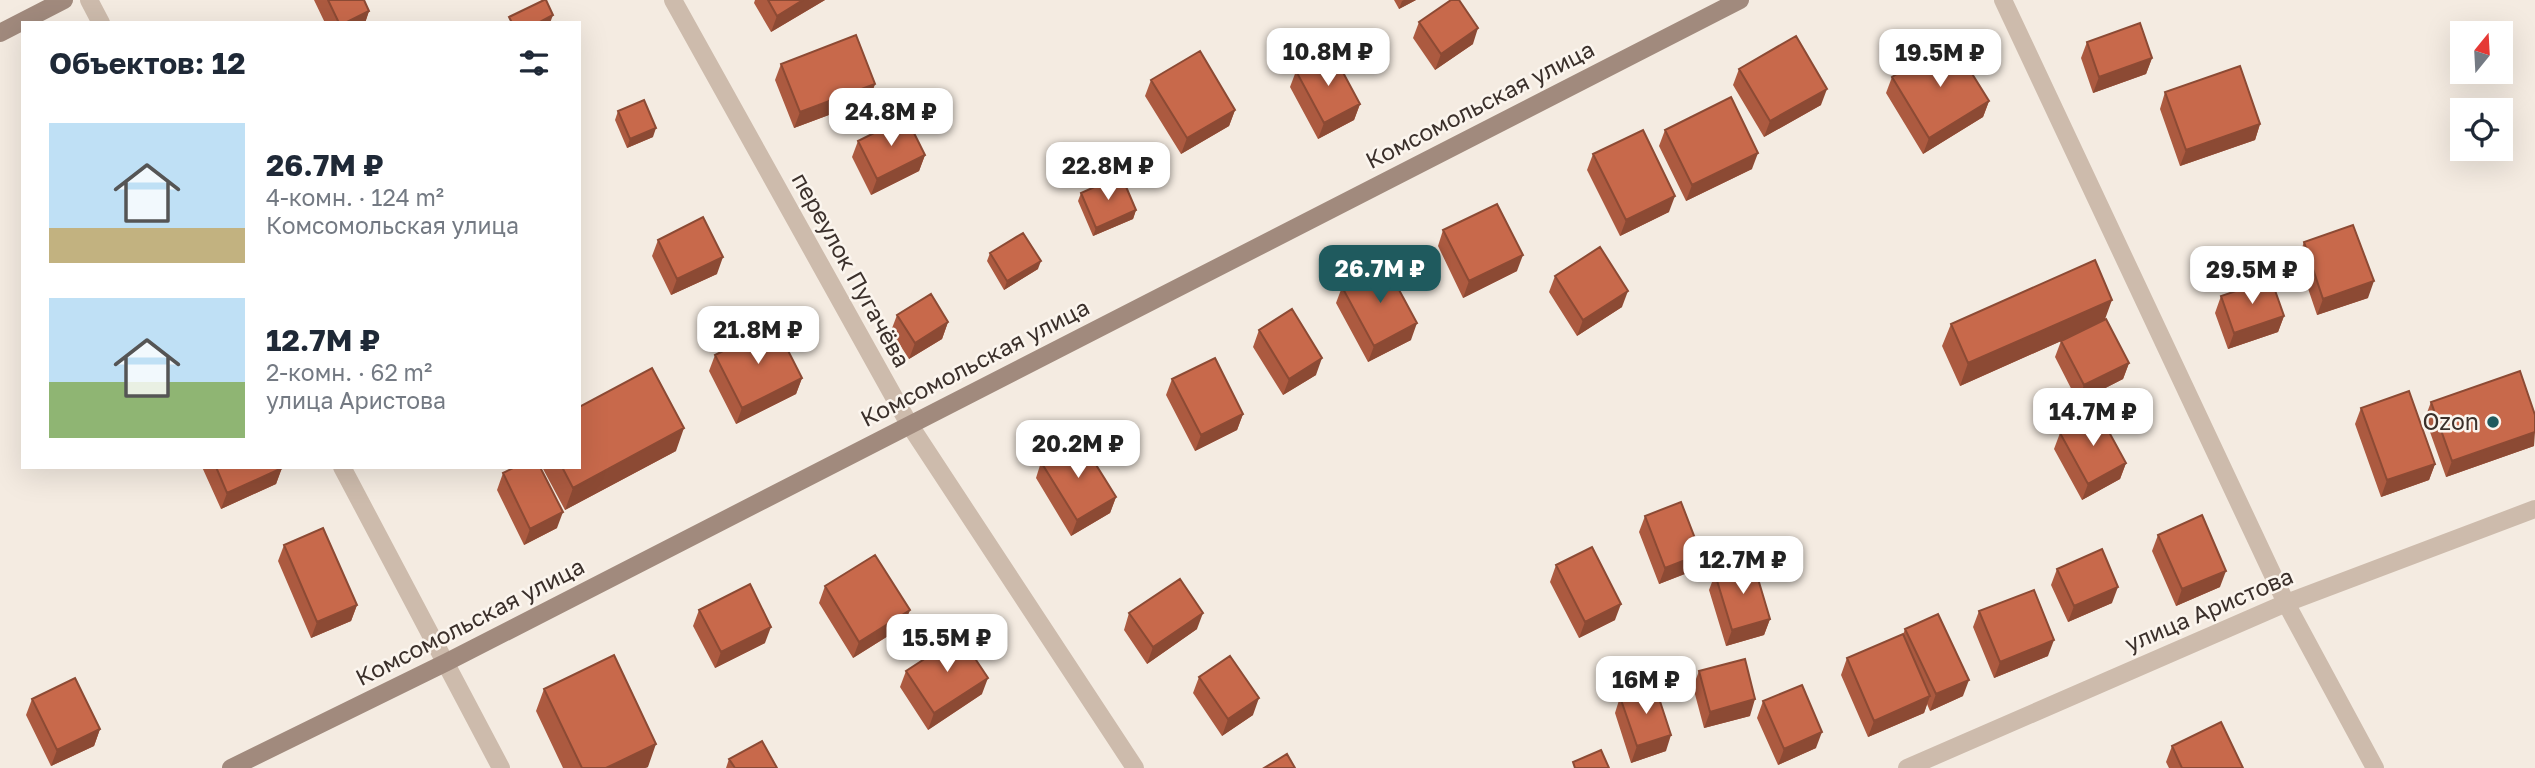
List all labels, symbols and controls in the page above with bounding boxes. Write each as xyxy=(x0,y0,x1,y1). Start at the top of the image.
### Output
north arrow xyxy=(2450,21,2513,84)
map controls xyxy=(2450,21,2513,161)
pin: 10.8M ₽ xyxy=(1263,28,1393,88)
pin: 19.5M ₽ xyxy=(1875,29,2005,89)
street label: Комсомольская улица xyxy=(1360,34,1599,174)
text: 10.8M ₽ xyxy=(1283,37,1373,65)
text: 19.5M ₽ xyxy=(1895,38,1985,66)
icon: filters xyxy=(515,44,553,82)
text: Объектов: 12 xyxy=(49,45,246,81)
pin: 24.8M ₽ xyxy=(826,88,956,148)
text: 24.8M ₽ xyxy=(845,97,937,125)
button: locate xyxy=(2450,98,2513,161)
pin: 22.8M ₽ xyxy=(1043,142,1173,202)
text: 26.7M ₽ xyxy=(266,147,384,183)
icon: home xyxy=(105,151,189,235)
text: 22.8M ₽ xyxy=(1062,151,1154,179)
street label: переулок Пугачёва xyxy=(787,167,917,372)
text: 4-комн. · 124 m² xyxy=(266,183,444,211)
text: Комсомольская улица xyxy=(266,211,519,239)
pin: 26.7M ₽ xyxy=(1315,246,1445,305)
pin: 29.5M ₽ xyxy=(2187,246,2317,306)
text: 26.7M ₽ xyxy=(1335,254,1425,282)
text: 29.5M ₽ xyxy=(2206,255,2298,283)
street label: Комсомольская улица xyxy=(855,292,1094,432)
pin: 21.8M ₽ xyxy=(693,306,823,366)
text: 21.8M ₽ xyxy=(713,315,803,343)
text: 12.7M ₽ xyxy=(266,322,380,358)
icon: home xyxy=(105,326,189,410)
text: 2-комн. · 62 m² xyxy=(266,358,432,386)
text: улица Аристова xyxy=(266,386,446,414)
pin: 14.7M ₽ xyxy=(2028,388,2158,448)
text: 14.7M ₽ xyxy=(2049,397,2137,425)
place label: Ozon xyxy=(2423,407,2479,435)
marker: Ozon xyxy=(2485,414,2501,430)
pin: 20.2M ₽ xyxy=(1013,420,1143,480)
text: 20.2M ₽ xyxy=(1032,429,1124,457)
pin: 12.7M ₽ xyxy=(1678,536,1808,596)
text: 12.7M ₽ xyxy=(1699,545,1787,573)
street label: Комсомольская улица xyxy=(350,551,589,691)
street label: улица Аристова xyxy=(2120,561,2297,657)
pin: 15.5M ₽ xyxy=(882,614,1012,674)
text: 15.5M ₽ xyxy=(902,623,992,651)
pin: 16M ₽ xyxy=(1597,656,1695,716)
text: 16M ₽ xyxy=(1612,665,1680,693)

